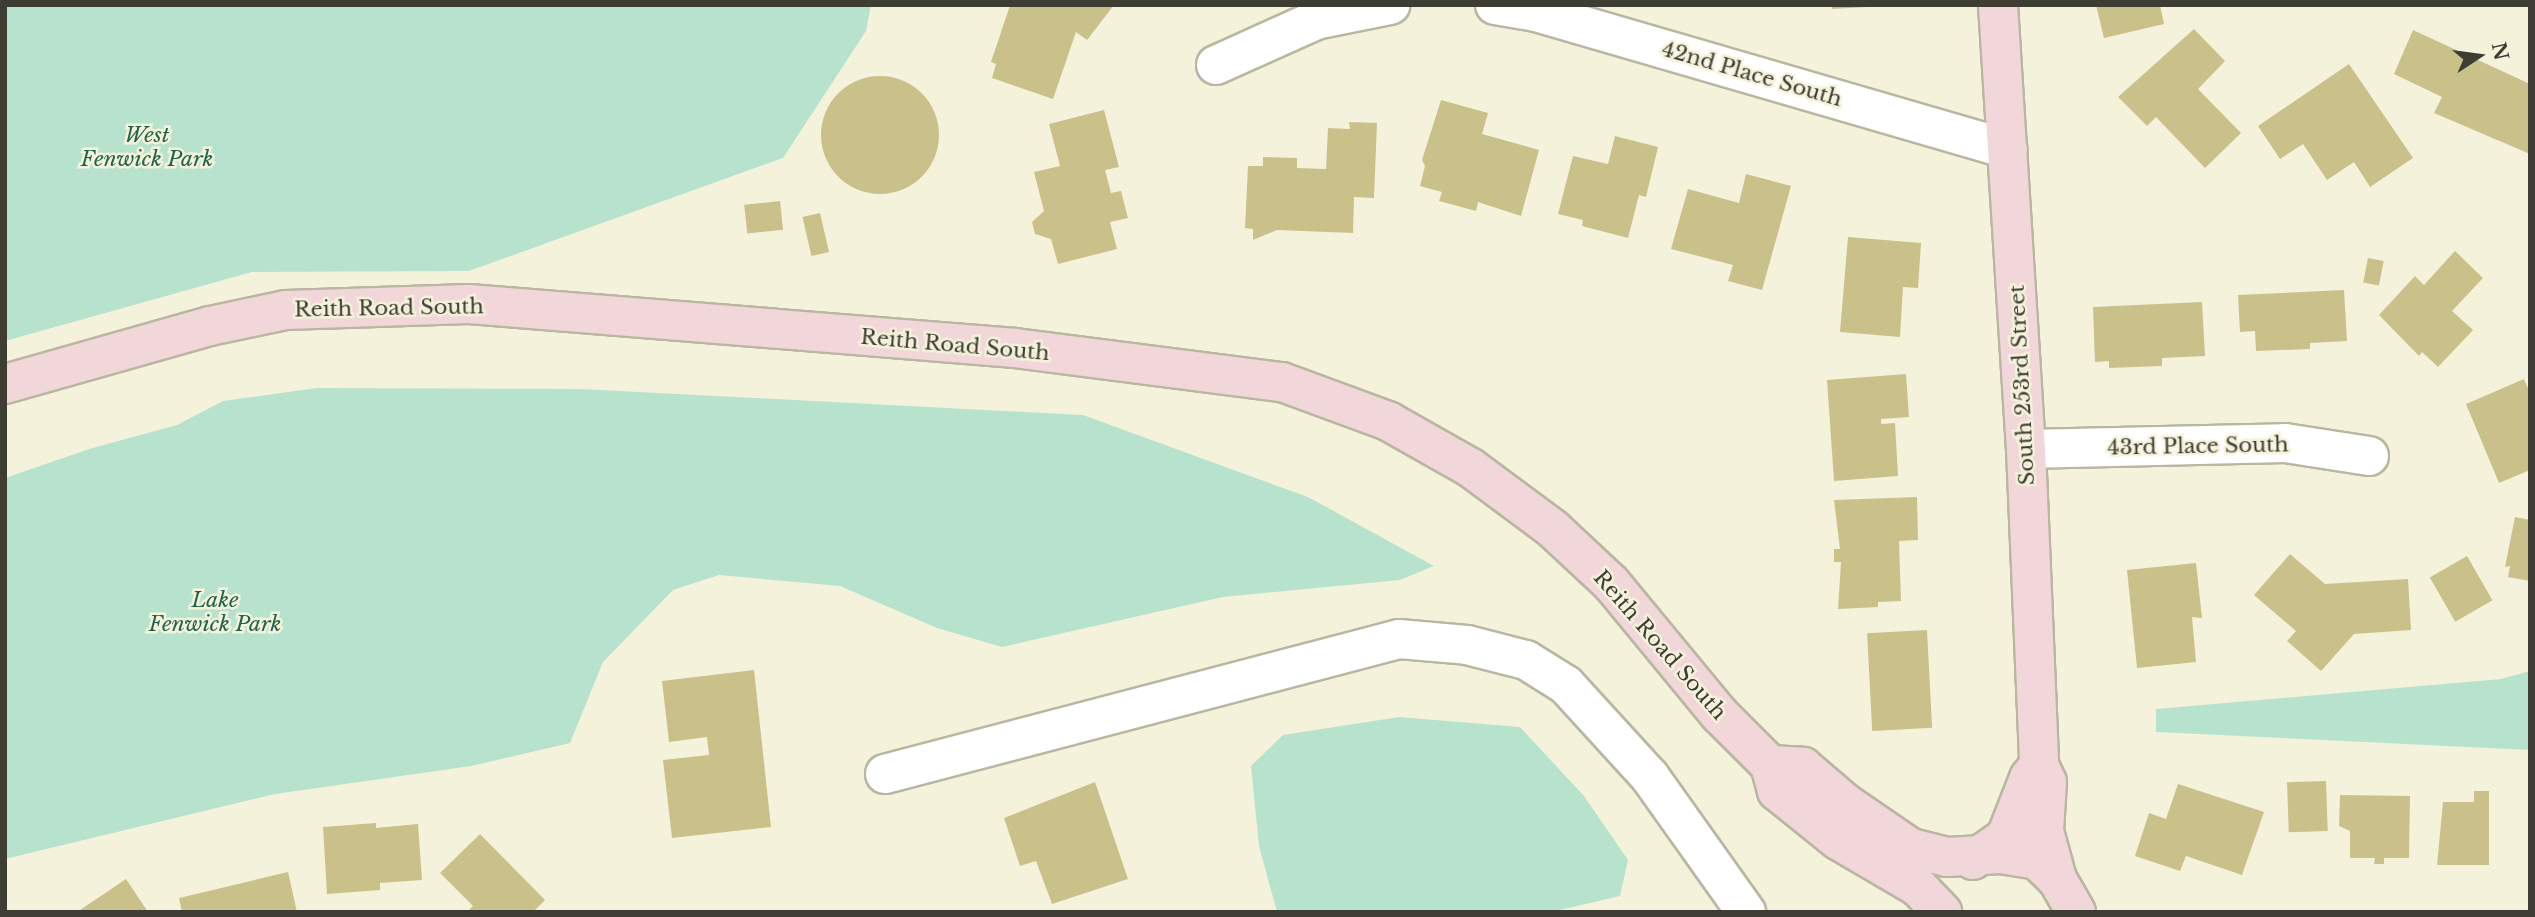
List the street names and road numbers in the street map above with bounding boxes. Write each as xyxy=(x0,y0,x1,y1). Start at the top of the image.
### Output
street label: 42nd Place South xyxy=(1659,36,1845,112)
street label: South 253rd Street xyxy=(2004,284,2040,486)
street label: Reith Road South xyxy=(294,294,484,322)
street label: Reith Road South xyxy=(859,324,1051,366)
street label: 43rd Place South xyxy=(2107,432,2289,460)
street label: Reith Road South xyxy=(1588,565,1732,725)

